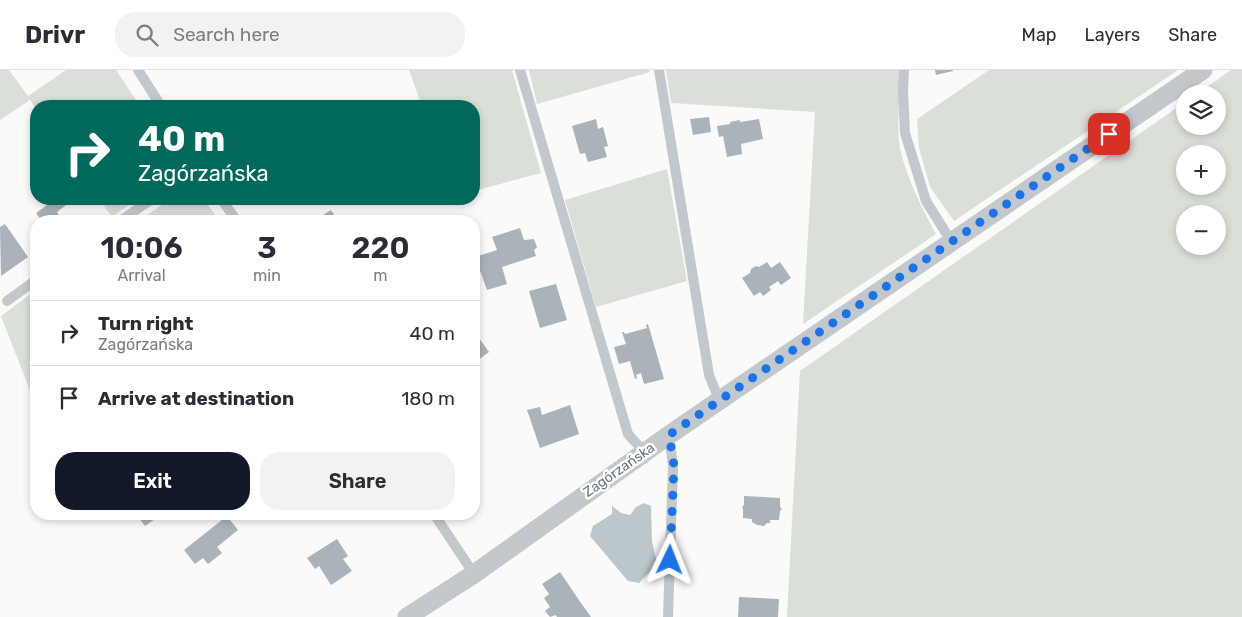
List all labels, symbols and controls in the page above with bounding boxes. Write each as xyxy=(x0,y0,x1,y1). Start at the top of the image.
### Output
search box xyxy=(115,12,465,57)
text: Drivr xyxy=(25,21,85,49)
icon: search xyxy=(133,21,161,49)
text: Search here xyxy=(173,23,280,46)
text: Map xyxy=(1022,24,1057,46)
text: Layers xyxy=(1085,24,1140,46)
text: Share xyxy=(1168,24,1217,46)
map controls xyxy=(1176,85,1226,255)
button: layers xyxy=(1176,85,1226,135)
pin xyxy=(1088,113,1130,155)
text: 40 m xyxy=(138,118,225,160)
icon: right xyxy=(55,120,120,185)
icon: arrive xyxy=(1095,120,1123,148)
button: + xyxy=(1176,145,1226,195)
text: Zagórzańska xyxy=(138,160,269,187)
button: − xyxy=(1176,205,1226,255)
text: 10:06 xyxy=(101,230,183,266)
text: 3 xyxy=(257,230,277,266)
text: 220 xyxy=(351,230,409,266)
text: Arrival xyxy=(118,266,166,285)
text: min xyxy=(253,266,281,285)
text: m xyxy=(373,266,388,285)
text: Turn right xyxy=(98,312,193,335)
icon: right xyxy=(55,319,83,347)
text: 40 m xyxy=(410,322,455,345)
text: Zagórzańska xyxy=(98,335,193,354)
icon: arrive xyxy=(55,384,83,412)
text: Arrive at destination xyxy=(98,387,294,410)
text: 180 m xyxy=(401,387,455,410)
street label: Zagórzańska xyxy=(580,439,658,501)
button: Exit xyxy=(55,452,250,510)
button: Share xyxy=(260,452,455,510)
position arrow xyxy=(643,533,695,585)

